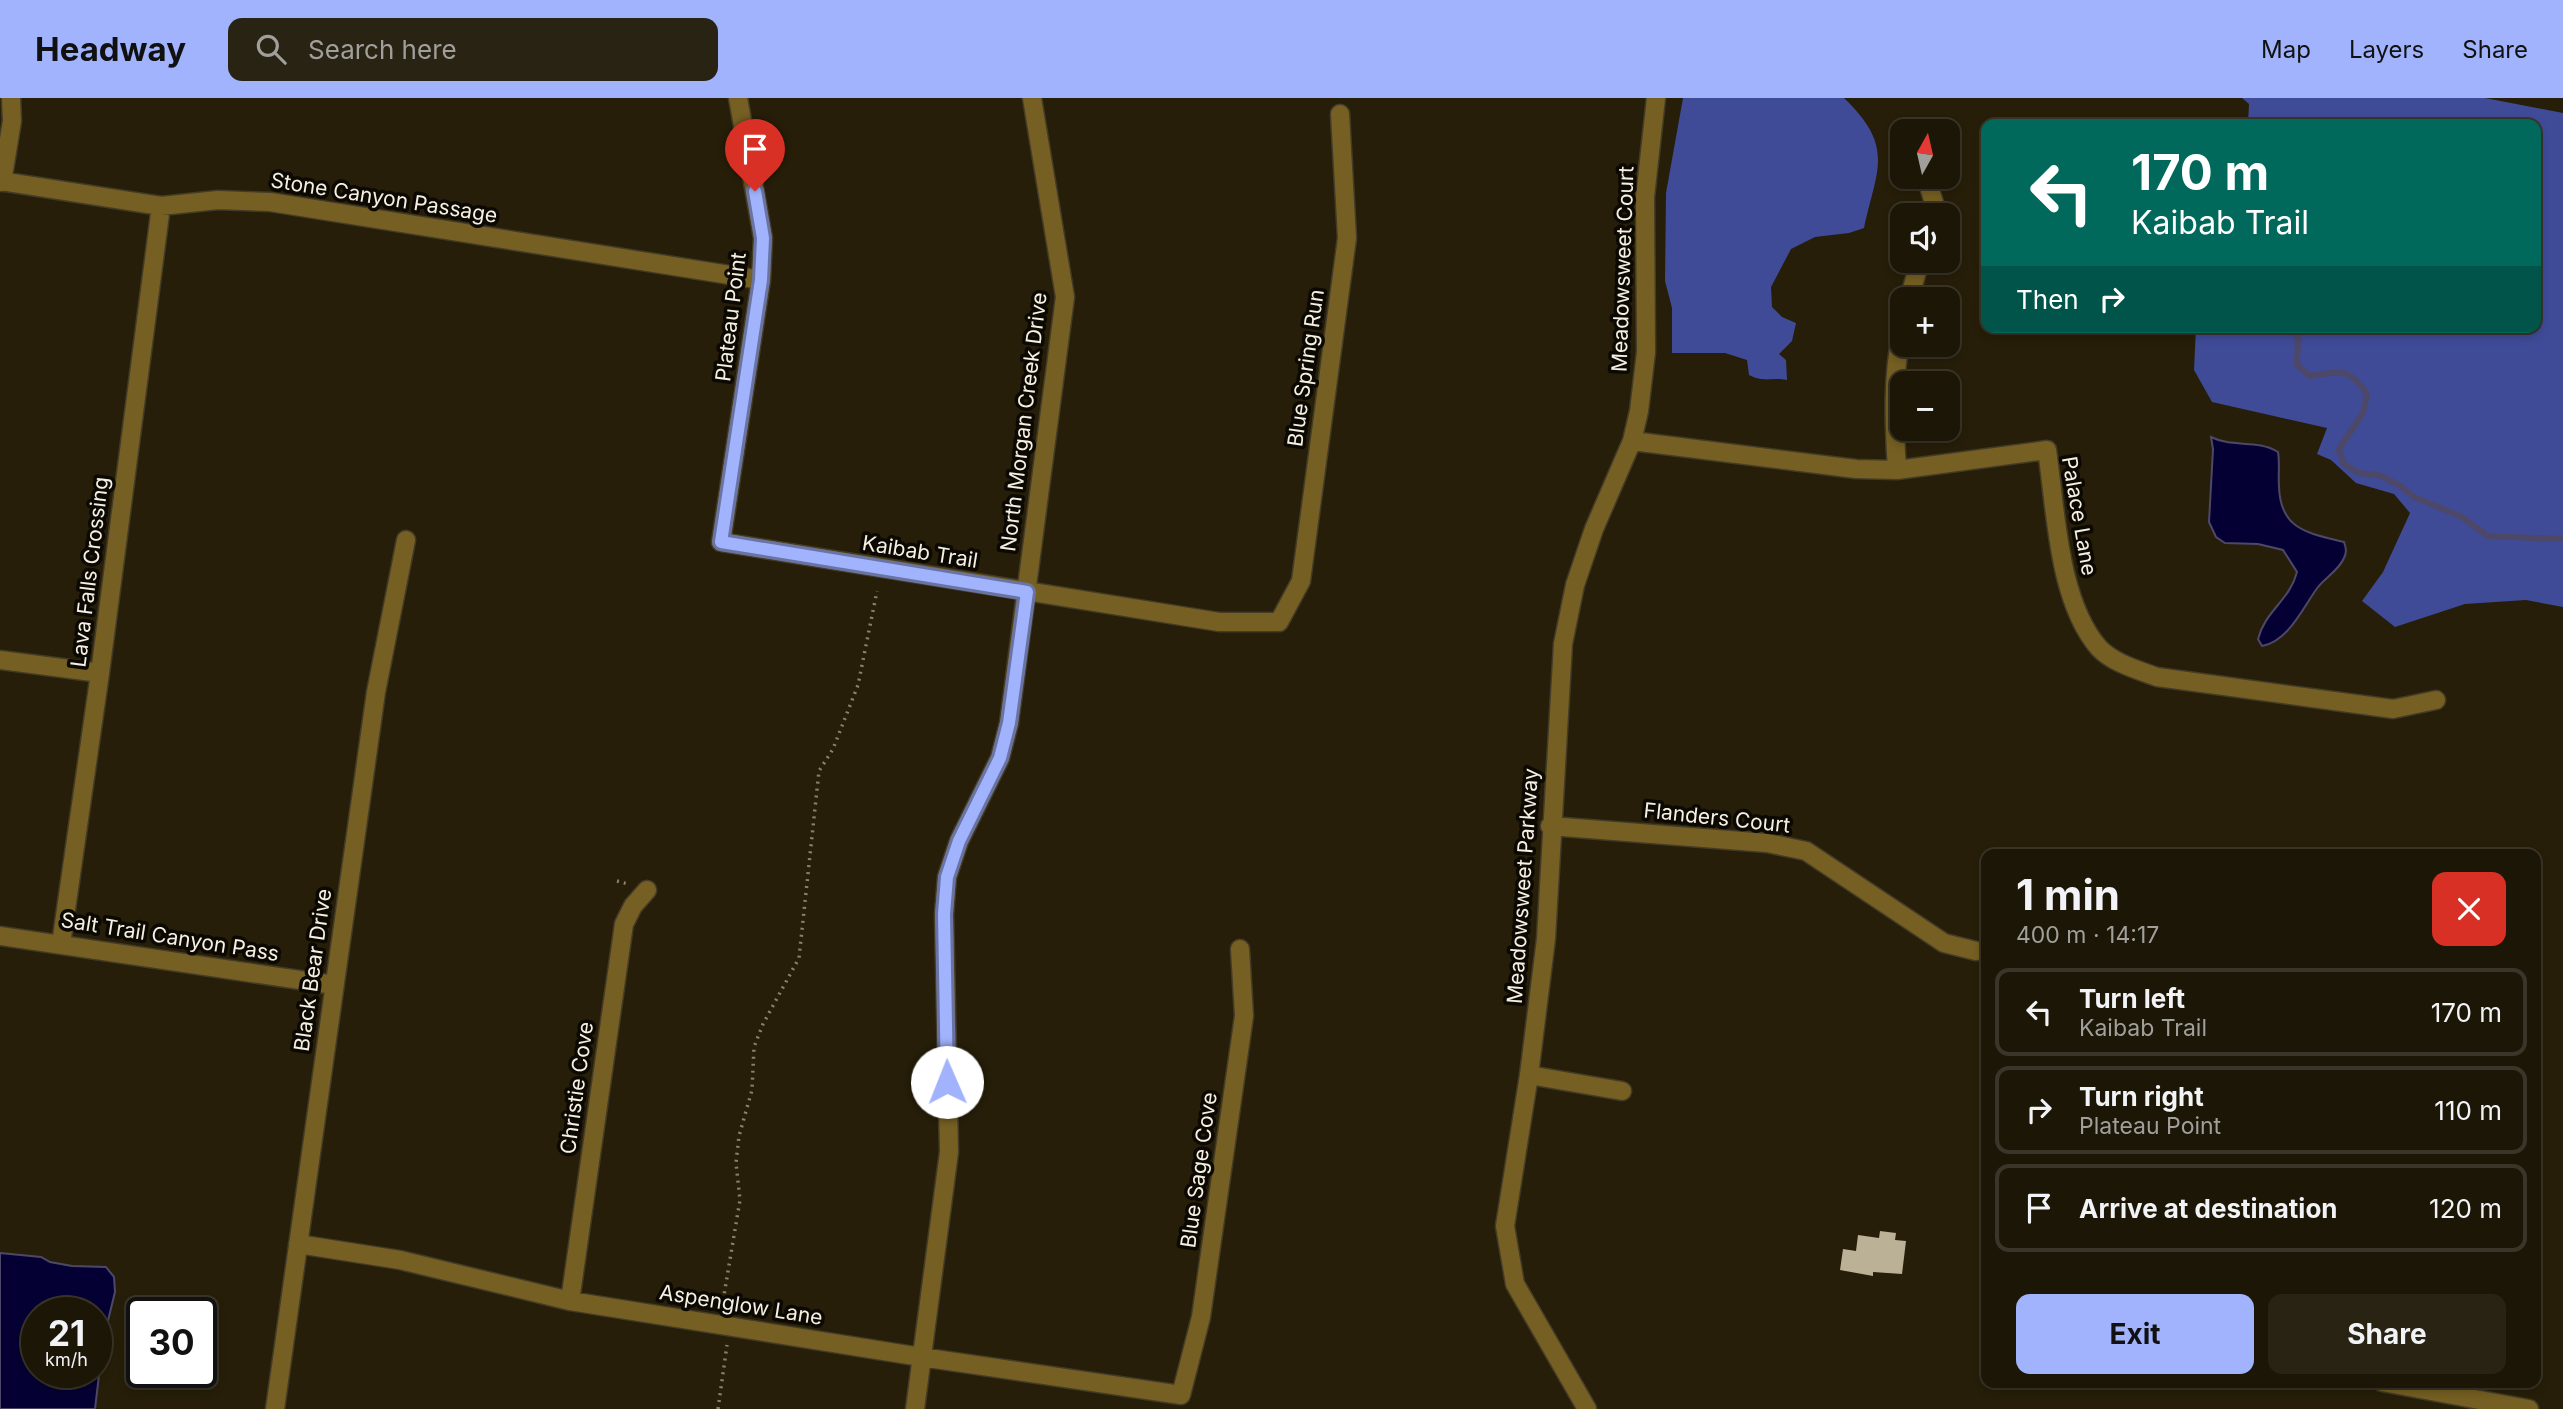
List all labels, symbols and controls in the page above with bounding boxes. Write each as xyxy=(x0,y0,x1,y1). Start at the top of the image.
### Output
search box xyxy=(228,18,718,81)
text: Headway xyxy=(35,29,186,69)
icon: search xyxy=(252,30,290,68)
text: Search here xyxy=(308,34,457,65)
text: Map xyxy=(2261,35,2311,64)
text: Layers xyxy=(2349,35,2424,64)
text: Share xyxy=(2462,35,2528,64)
pin xyxy=(725,119,785,191)
north arrow xyxy=(1890,119,1960,189)
map controls xyxy=(1890,119,1960,441)
icon: arrive xyxy=(736,130,774,168)
text: 170 m xyxy=(2131,143,2269,202)
icon: left xyxy=(2016,147,2107,238)
street label: Meadowsweet Court xyxy=(1606,165,1639,372)
street label: Stone Canyon Passage xyxy=(269,167,499,228)
button: sound xyxy=(1890,203,1960,273)
text: Kaibab Trail xyxy=(2131,203,2309,242)
street label: Plateau Point xyxy=(710,251,751,383)
icon: right xyxy=(2093,280,2131,318)
text: Then xyxy=(2016,284,2079,315)
button: + xyxy=(1890,287,1960,357)
street label: Blue Spring Run xyxy=(1282,288,1329,448)
street label: North Morgan Creek Drive xyxy=(995,291,1052,553)
button: − xyxy=(1890,371,1960,441)
street label: Palace Lane xyxy=(2057,454,2102,577)
street label: Lava Falls Crossing xyxy=(65,475,114,669)
street label: Kaibab Trail xyxy=(860,530,980,573)
street label: Meadowsweet Parkway xyxy=(1502,767,1543,1005)
street label: Flanders Court xyxy=(1643,797,1792,838)
text: 1 min xyxy=(2016,869,2120,920)
button: close xyxy=(2432,872,2506,946)
street label: Black Bear Drive xyxy=(289,887,336,1053)
street label: Salt Trail Canyon Pass xyxy=(59,907,281,966)
text: 400 m · 14:17 xyxy=(2016,921,2159,949)
text: Turn left xyxy=(2079,983,2185,1014)
icon: left xyxy=(2020,993,2058,1031)
text: 170 m xyxy=(2431,997,2502,1028)
text: Kaibab Trail xyxy=(2079,1014,2207,1042)
street label: Christie Cove xyxy=(555,1020,598,1156)
position arrow xyxy=(910,1045,984,1119)
text: Turn right xyxy=(2079,1081,2204,1112)
street label: Blue Sage Cove xyxy=(1175,1091,1222,1249)
icon: right xyxy=(2020,1091,2058,1129)
text: 110 m xyxy=(2434,1095,2502,1126)
text: Plateau Point xyxy=(2079,1112,2221,1140)
icon: arrive xyxy=(2020,1189,2058,1227)
text: Arrive at destination xyxy=(2079,1193,2338,1224)
text: 120 m xyxy=(2429,1193,2502,1224)
street label: Aspenglow Lane xyxy=(658,1279,824,1330)
button: Exit xyxy=(2016,1294,2254,1374)
button: Share xyxy=(2268,1294,2506,1374)
speed limit sign: 30 xyxy=(126,1297,217,1388)
text: 21 xyxy=(48,1312,85,1354)
text: km/h xyxy=(45,1349,88,1370)

